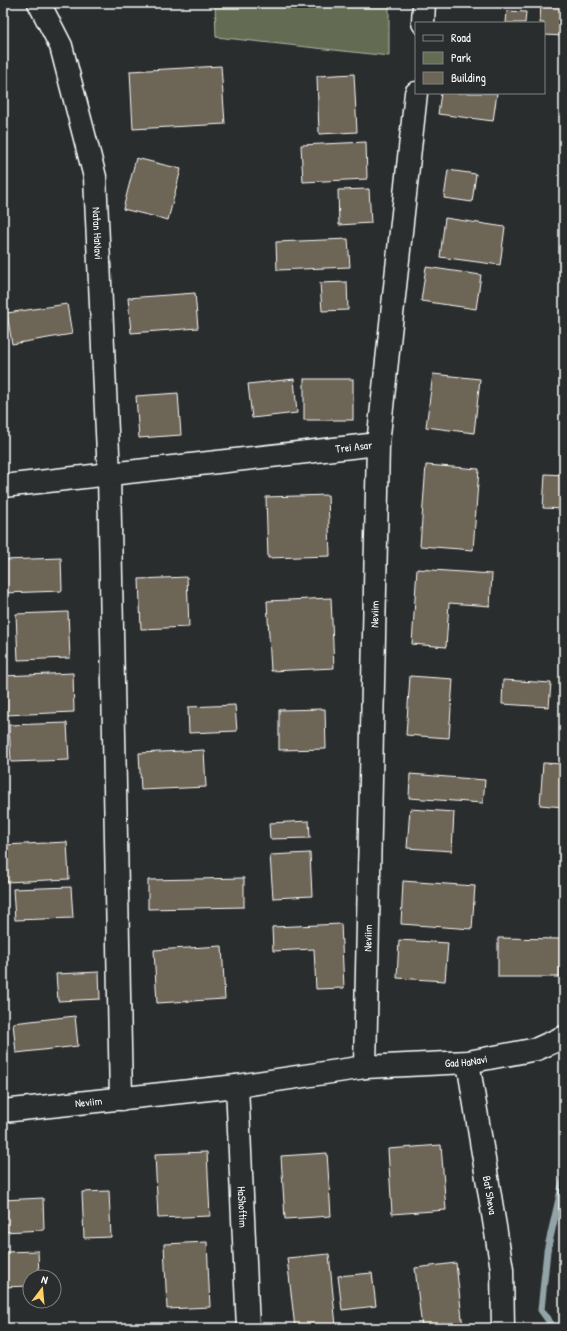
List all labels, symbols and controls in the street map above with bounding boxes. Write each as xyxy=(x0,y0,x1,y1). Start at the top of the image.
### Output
legend xyxy=(415,22,545,94)
text: Road xyxy=(451,29,471,46)
text: Park xyxy=(451,49,471,66)
text: Building xyxy=(451,69,486,86)
street label: Natan HaNavi xyxy=(89,207,106,260)
street label: Trei Asar xyxy=(335,438,374,456)
street label: Neviim xyxy=(367,600,382,628)
street label: Neviim xyxy=(360,924,375,952)
street label: Gad HaNavi xyxy=(444,1051,489,1070)
street label: Neviim xyxy=(74,1093,103,1110)
street label: Bat Sheva xyxy=(480,1175,500,1216)
street label: HaShoftim xyxy=(235,1186,250,1228)
north arrow xyxy=(22,1269,62,1309)
text: N xyxy=(40,1272,50,1287)

